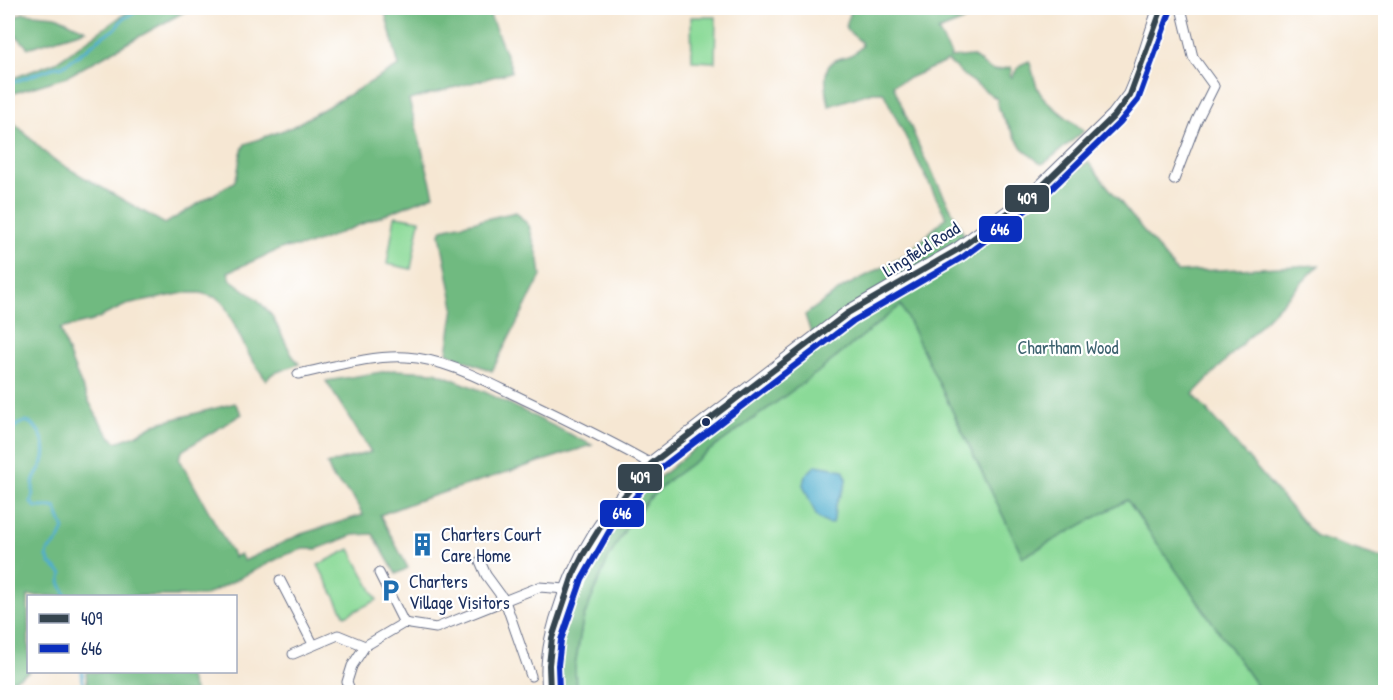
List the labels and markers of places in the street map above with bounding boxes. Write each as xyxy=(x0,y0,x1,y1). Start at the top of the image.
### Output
unlabelled marker xyxy=(700,416,712,428)
place label: Charters Court Care Home xyxy=(441,522,542,568)
building icon: Charters Court Care Home xyxy=(410,531,436,557)
place label: Charters Village Visitors xyxy=(409,569,510,615)
parking icon: Charters Village Visitors xyxy=(378,578,404,604)

